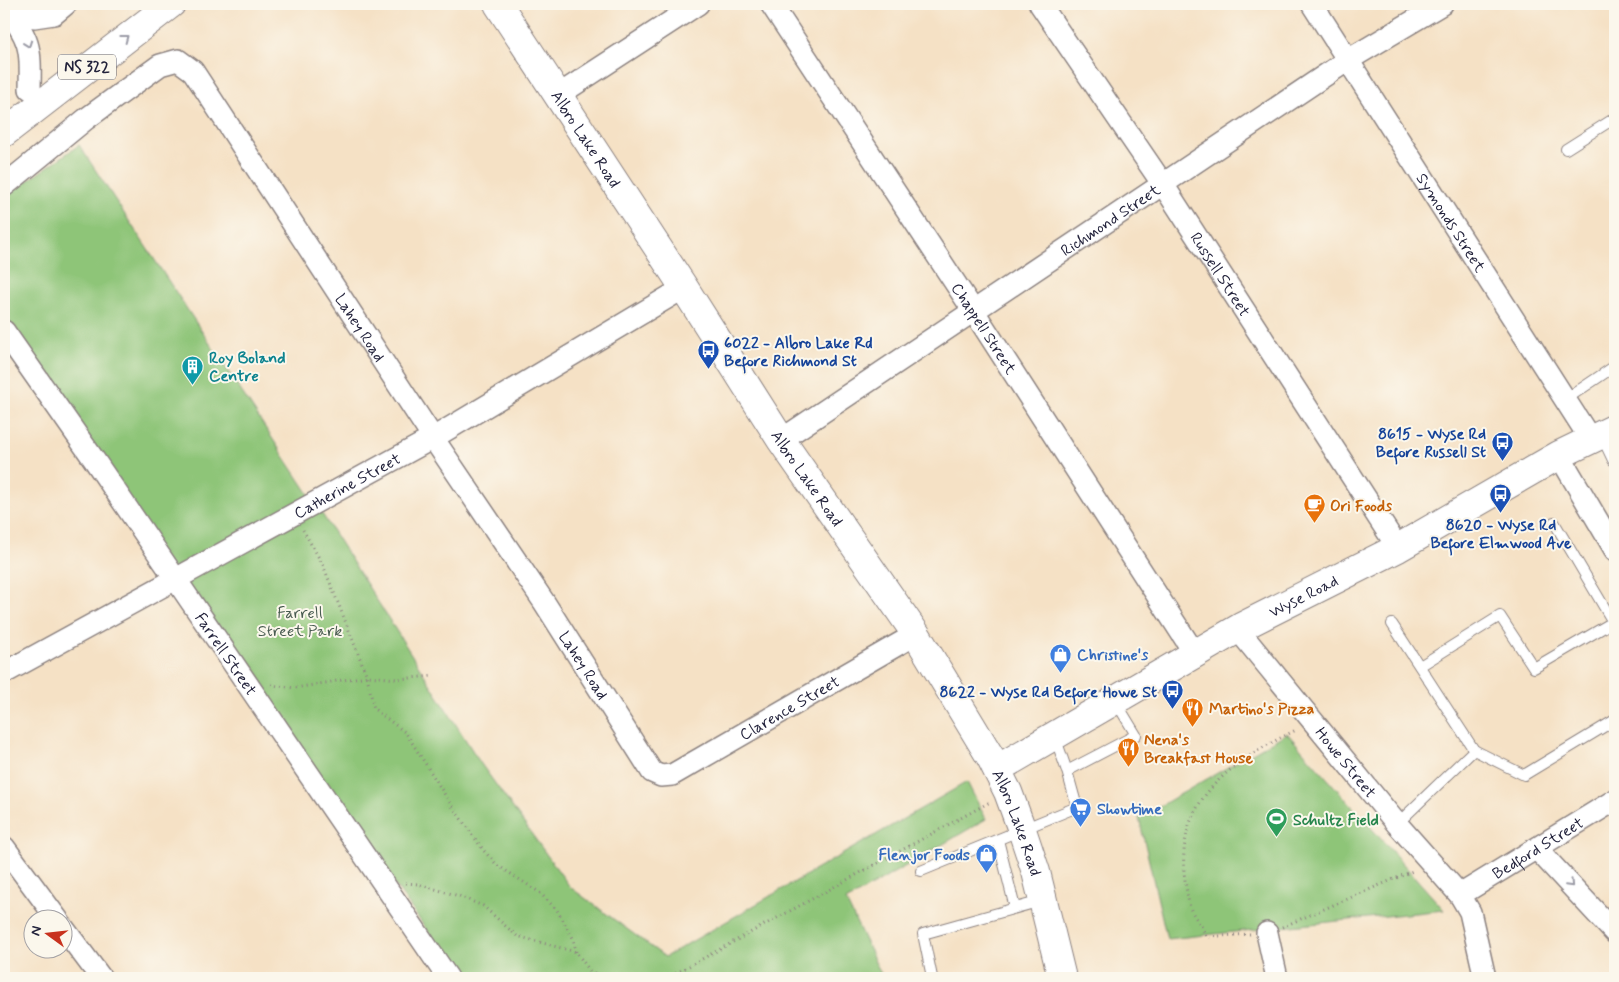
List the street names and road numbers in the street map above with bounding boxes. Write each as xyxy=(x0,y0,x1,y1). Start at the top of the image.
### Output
road number: NS 322 xyxy=(58,54,116,80)
street label: Albro Lake Road xyxy=(545,87,625,192)
street label: Symonds Street xyxy=(1411,169,1490,277)
street label: Richmond Street xyxy=(1057,180,1165,262)
street label: Russell Street xyxy=(1185,229,1255,321)
street label: Chappell Street xyxy=(946,279,1021,379)
street label: Lahey Road xyxy=(329,290,389,366)
street label: Albro Lake Road xyxy=(765,427,847,531)
street label: Catherine Street xyxy=(291,449,405,524)
street label: Wyse Road xyxy=(1266,571,1342,623)
street label: Farrell Street xyxy=(190,609,261,701)
street label: Lahey Road xyxy=(553,628,612,704)
street label: Clarence Street xyxy=(736,671,844,746)
street label: Howe Street xyxy=(1310,723,1381,803)
street label: Albro Lake Road xyxy=(986,766,1046,879)
street label: Bedford Street xyxy=(1489,813,1588,885)

